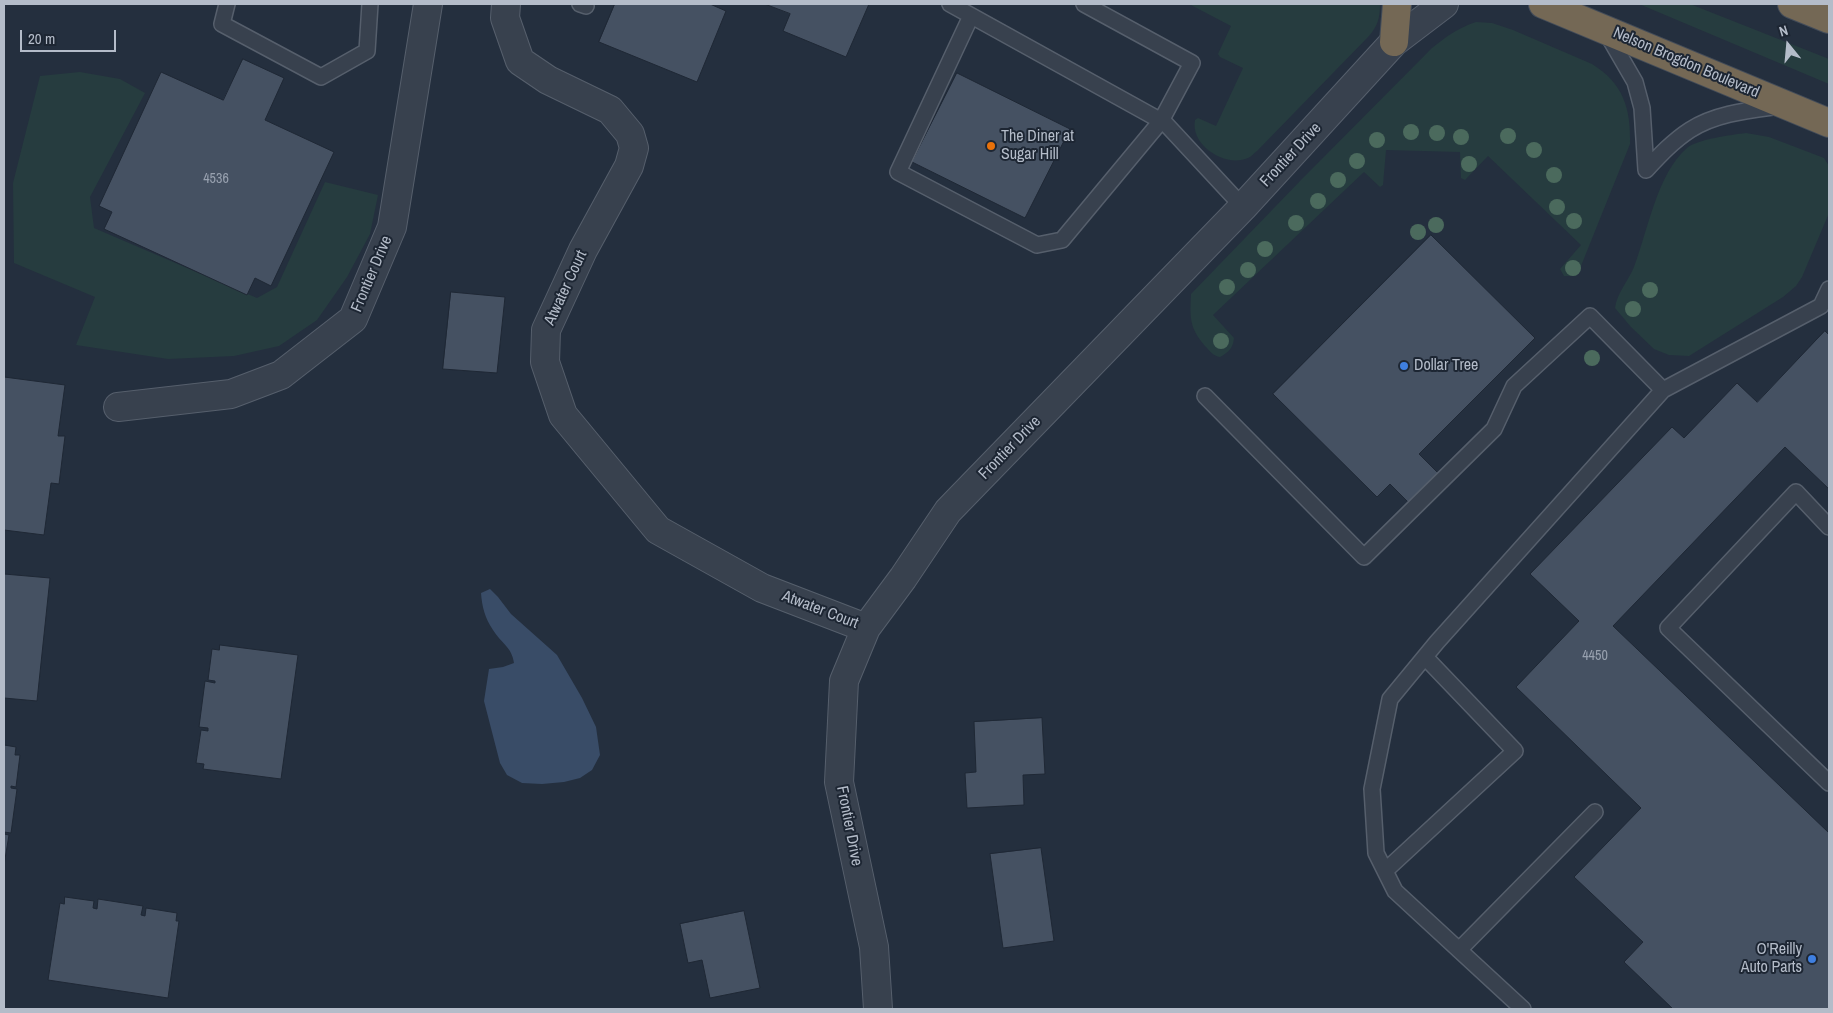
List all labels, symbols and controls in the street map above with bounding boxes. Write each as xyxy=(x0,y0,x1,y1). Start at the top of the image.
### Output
scale bar xyxy=(22,20,119,52)
north arrow xyxy=(1763,20,1813,70)
text: N xyxy=(1777,21,1790,40)
street label: Nelson Brogdon Boulevard xyxy=(1610,24,1762,102)
text: 20 m xyxy=(28,28,55,49)
street label: Frontier Drive xyxy=(1256,119,1326,191)
place label: The Diner at Sugar Hill xyxy=(1001,127,1074,165)
marker: The Diner at Sugar Hill xyxy=(985,140,997,152)
house number: 4536 xyxy=(203,171,229,187)
street label: Frontier Drive xyxy=(347,233,397,315)
street label: Atwater Court xyxy=(540,248,592,328)
place label: Dollar Tree xyxy=(1414,356,1478,376)
marker: Dollar Tree xyxy=(1398,360,1410,372)
street label: Frontier Drive xyxy=(975,412,1045,484)
street label: Atwater Court xyxy=(779,587,861,633)
house number: 4450 xyxy=(1582,648,1608,664)
street label: Frontier Drive xyxy=(832,784,866,868)
place label: O'Reilly Auto Parts xyxy=(1741,940,1802,978)
marker: O'Reilly Auto Parts xyxy=(1806,953,1818,965)

